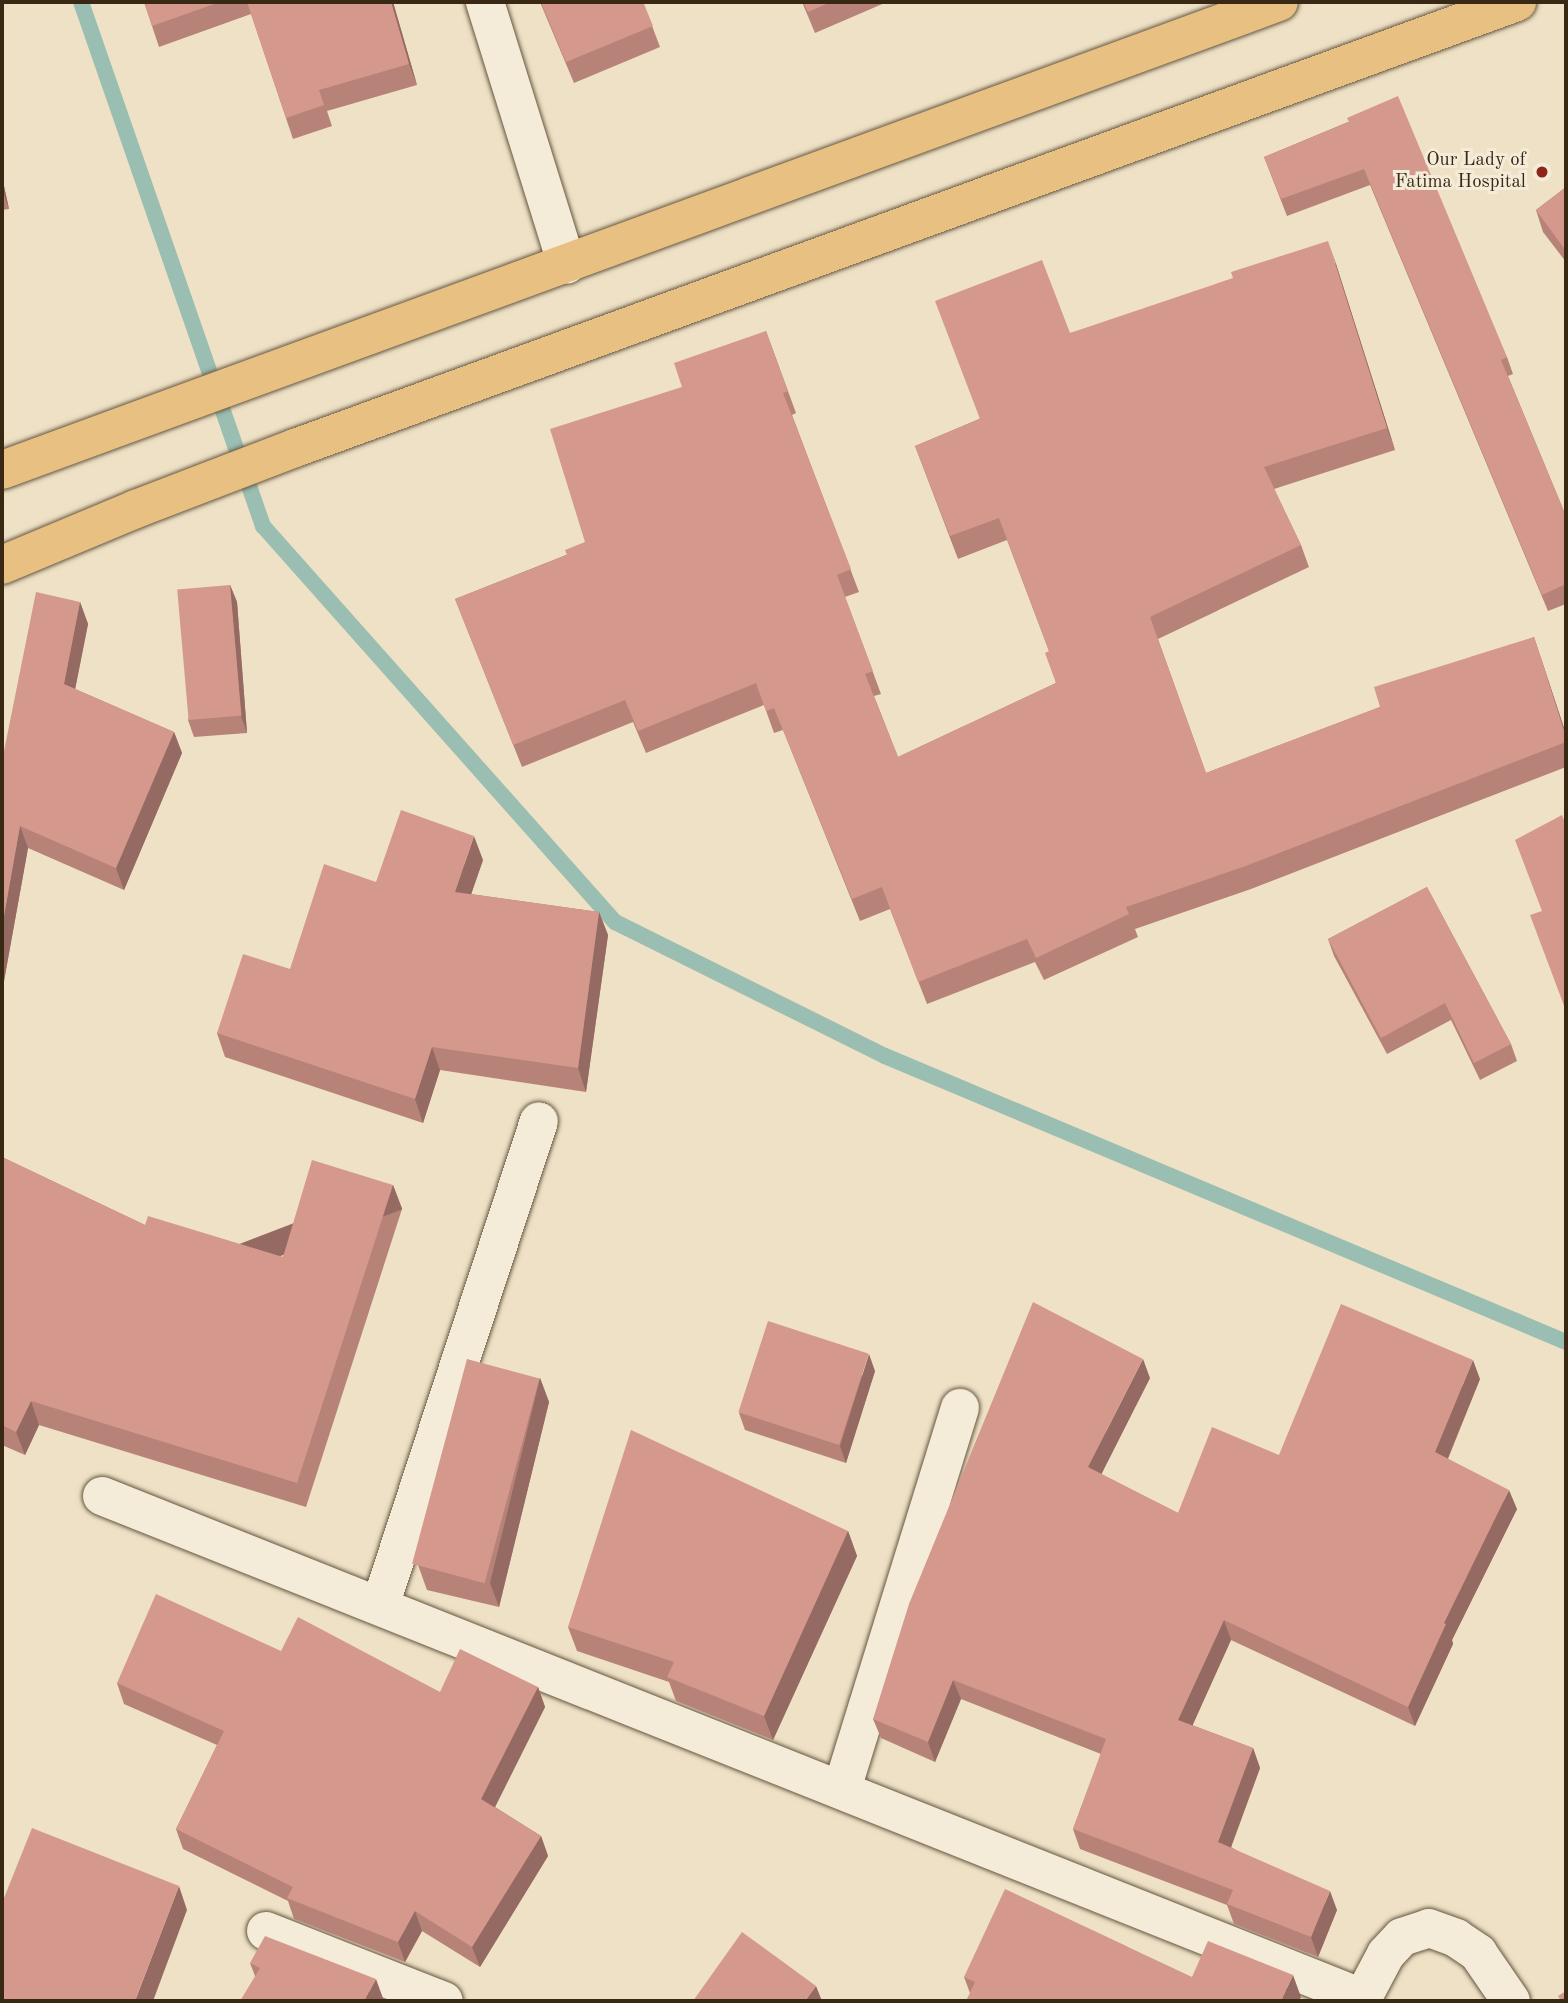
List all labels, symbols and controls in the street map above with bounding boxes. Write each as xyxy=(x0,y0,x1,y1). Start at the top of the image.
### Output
place label: Our Lady of Fatima Hospital xyxy=(1395,150,1526,194)
marker: Our Lady of Fatima Hospital xyxy=(1532,162,1552,182)

